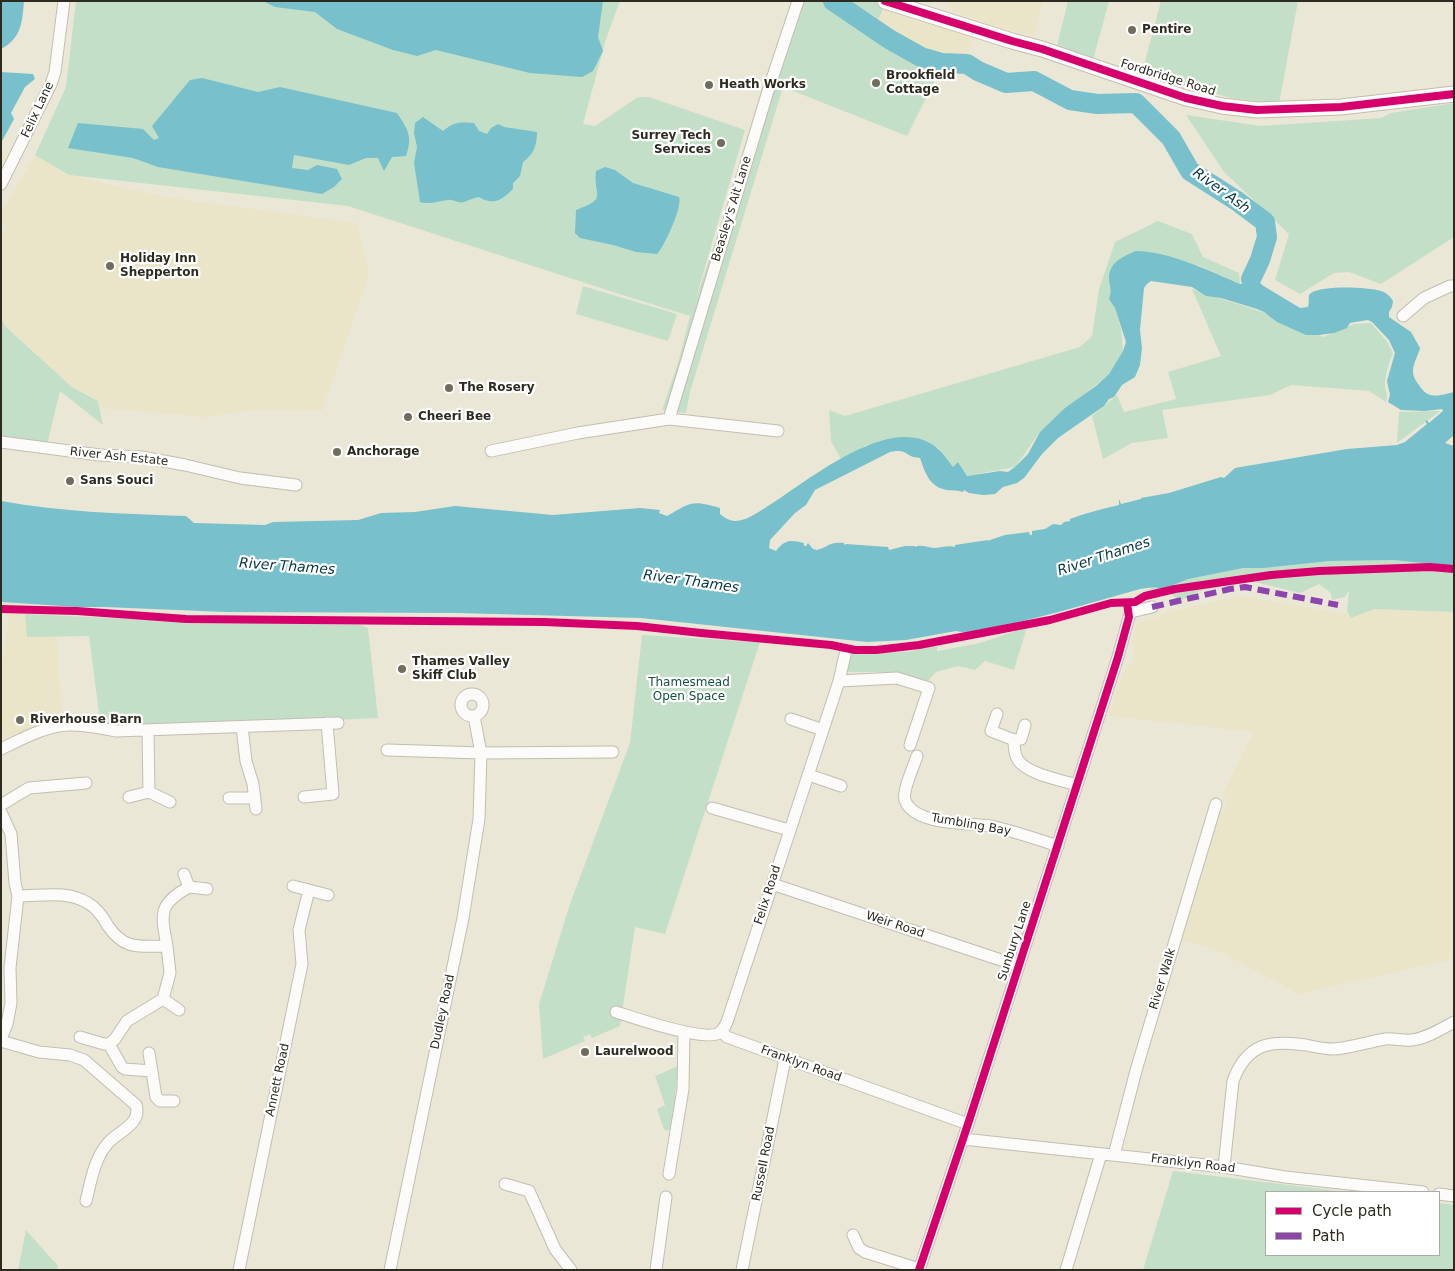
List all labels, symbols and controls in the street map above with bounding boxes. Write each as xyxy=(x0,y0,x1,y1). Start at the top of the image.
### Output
place label: Pentire xyxy=(1142,23,1191,37)
marker: Pentire xyxy=(1126,24,1138,36)
street label: Fordbridge Road xyxy=(1119,57,1217,99)
place label: Brookfield Cottage xyxy=(886,69,955,97)
marker: Brookfield Cottage xyxy=(870,77,882,89)
place label: Heath Works xyxy=(719,78,806,92)
marker: Heath Works xyxy=(703,79,715,91)
street label: Felix Lane xyxy=(19,80,57,140)
place label: Surrey Tech Services xyxy=(631,129,711,157)
marker: Surrey Tech Services xyxy=(715,137,727,149)
street label: Beasley's Ait Lane xyxy=(709,155,755,263)
water label: River Ash xyxy=(1189,165,1253,217)
place label: Holiday Inn Shepperton xyxy=(120,252,199,280)
marker: Holiday Inn Shepperton xyxy=(104,260,116,272)
place label: The Rosery xyxy=(459,381,535,395)
marker: The Rosery xyxy=(443,382,455,394)
place label: Cheeri Bee xyxy=(418,410,491,424)
marker: Cheeri Bee xyxy=(402,411,414,423)
street label: River Ash Estate xyxy=(69,445,169,469)
place label: Anchorage xyxy=(347,445,419,459)
marker: Anchorage xyxy=(331,446,343,458)
place label: Sans Souci xyxy=(80,474,153,488)
marker: Sans Souci xyxy=(64,475,76,487)
water label: River Thames xyxy=(1056,534,1152,580)
water label: River Thames xyxy=(238,555,336,579)
water label: River Thames xyxy=(642,567,740,597)
place label: Thames Valley Skiff Club xyxy=(412,655,510,683)
marker: Thames Valley Skiff Club xyxy=(396,663,408,675)
park label: Thamesmead Open Space xyxy=(648,676,730,704)
place label: Riverhouse Barn xyxy=(30,713,142,727)
marker: Riverhouse Barn xyxy=(14,714,26,726)
street label: Tumbling Bay xyxy=(930,811,1012,839)
street label: Felix Road xyxy=(752,864,784,926)
street label: Sunbury Lane xyxy=(995,899,1035,983)
street label: Weir Road xyxy=(864,909,926,941)
street label: River Walk xyxy=(1147,946,1179,1012)
street label: Dudley Road xyxy=(428,973,458,1051)
street label: Annett Road xyxy=(263,1042,293,1118)
street label: Franklyn Road xyxy=(759,1043,843,1085)
place label: Laurelwood xyxy=(595,1045,674,1059)
marker: Laurelwood xyxy=(579,1046,591,1058)
street label: Russell Road xyxy=(750,1125,778,1203)
street label: Franklyn Road xyxy=(1150,1152,1236,1176)
legend xyxy=(1265,1191,1440,1256)
text: Cycle path xyxy=(1312,1202,1392,1220)
text: Path xyxy=(1312,1227,1345,1245)

